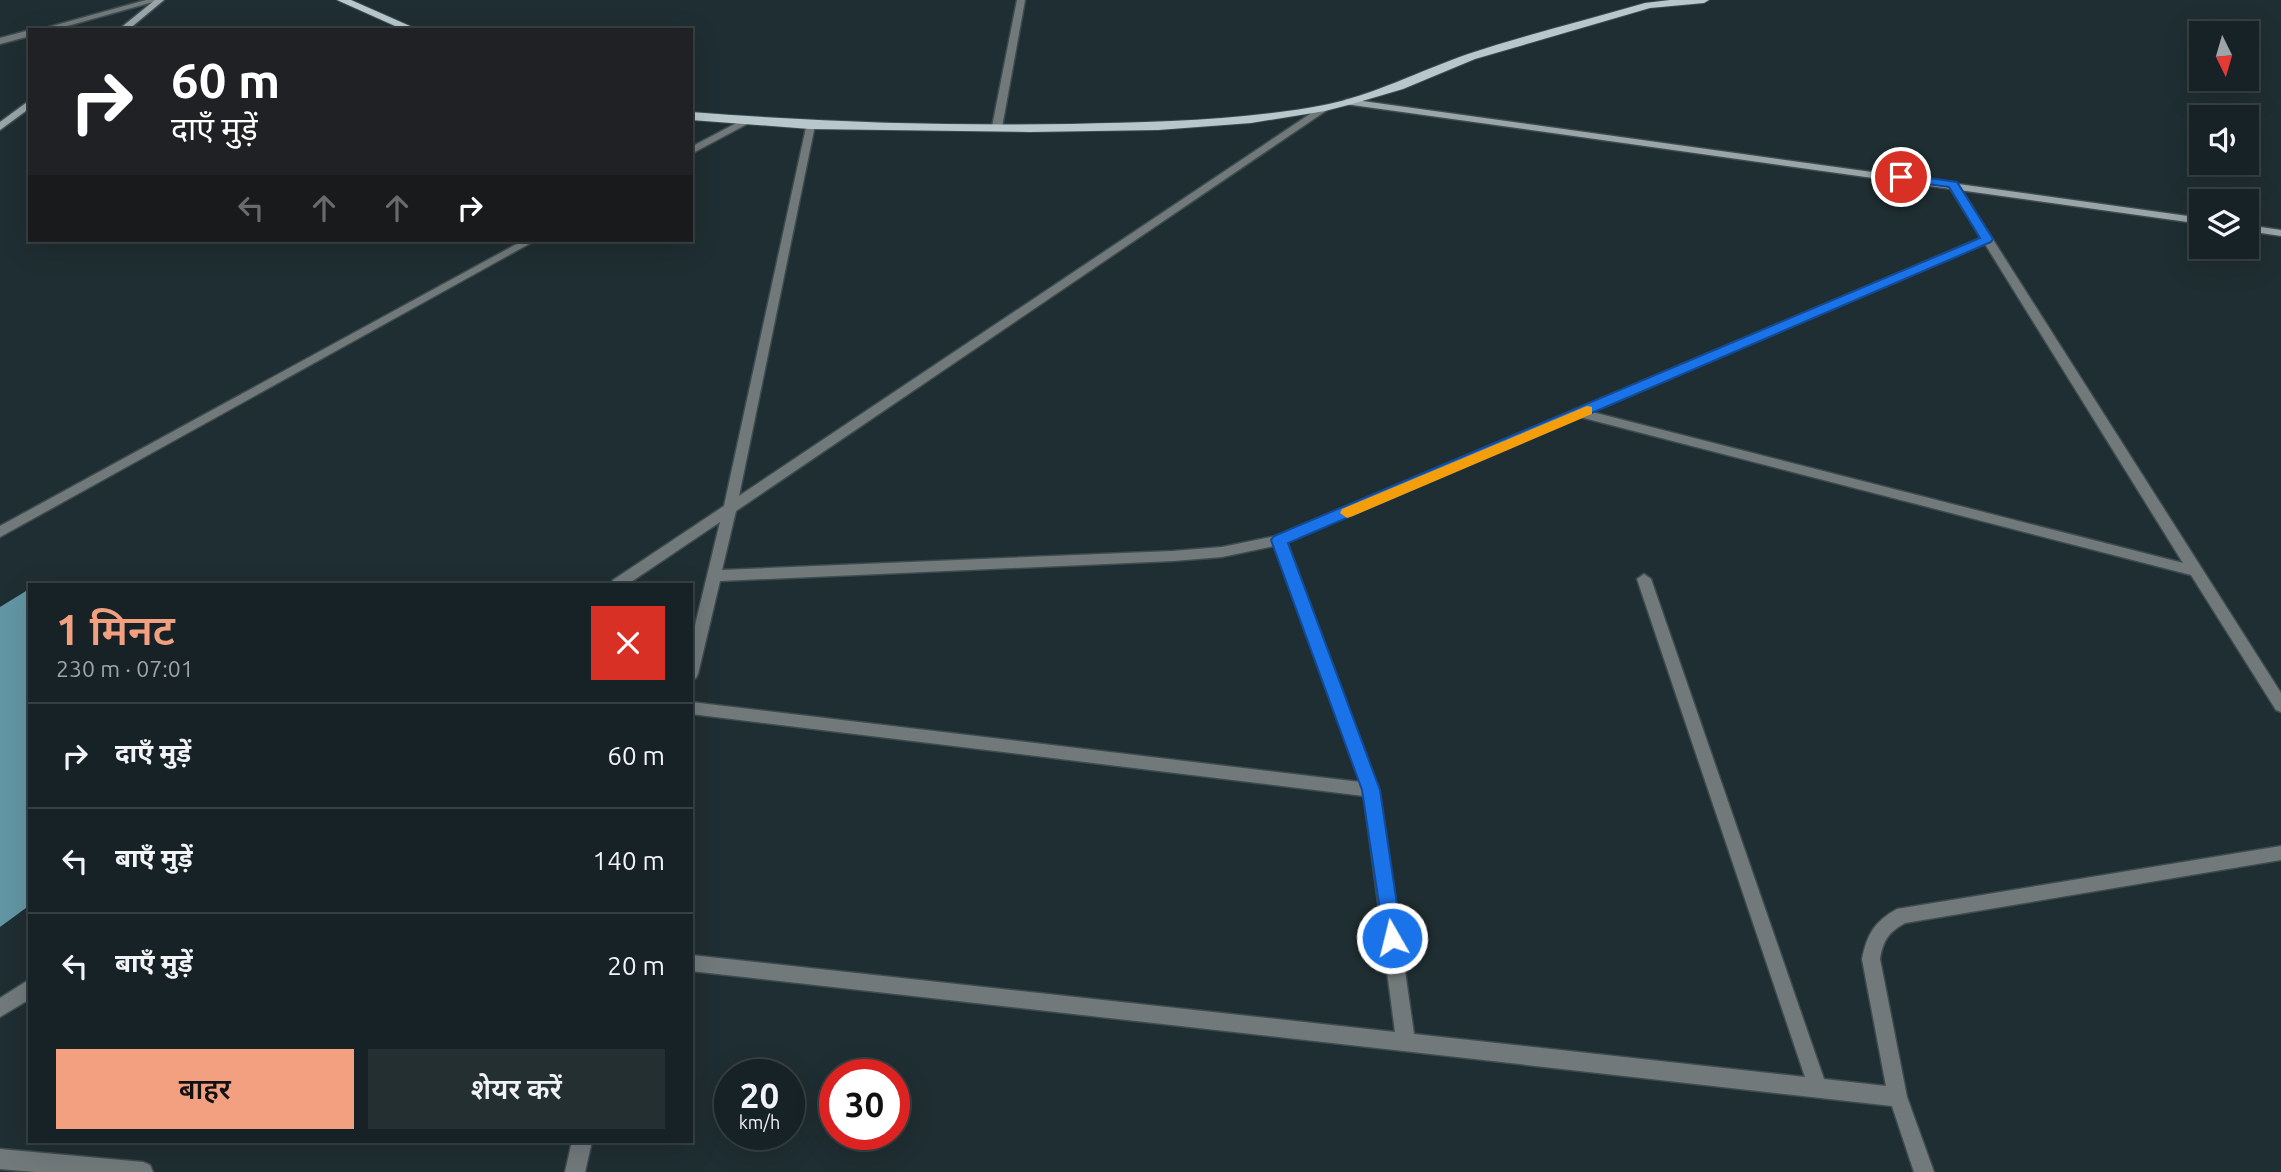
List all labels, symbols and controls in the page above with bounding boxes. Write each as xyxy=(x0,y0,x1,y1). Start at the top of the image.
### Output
north arrow xyxy=(2189,21,2259,91)
map controls xyxy=(2189,21,2259,259)
text: 60 m xyxy=(171,52,280,107)
icon: right xyxy=(56,56,147,147)
button: sound xyxy=(2189,105,2259,175)
text: दाएँ मुड़ें xyxy=(171,110,258,146)
pin xyxy=(1871,147,1931,207)
icon: arrive xyxy=(1882,158,1920,196)
icon: left xyxy=(232,189,270,227)
icon: ahead xyxy=(305,189,343,227)
icon: ahead xyxy=(378,189,416,227)
icon: right xyxy=(451,189,489,227)
button: layers xyxy=(2189,189,2259,259)
text: 1 मिनट xyxy=(56,606,175,653)
button: close xyxy=(591,606,665,680)
text: 230 m · 07:01 xyxy=(56,656,194,681)
icon: right xyxy=(56,737,94,775)
text: दाएँ मुड़ें xyxy=(115,738,191,767)
text: 60 m xyxy=(607,741,665,770)
icon: left xyxy=(56,842,94,880)
text: बाएँ मुड़ें xyxy=(115,843,192,872)
text: 140 m xyxy=(593,846,665,875)
position arrow xyxy=(1355,901,1429,975)
icon: left xyxy=(56,947,94,985)
text: बाएँ मुड़ें xyxy=(115,948,192,977)
text: 20 m xyxy=(607,951,665,980)
button: बाहर xyxy=(56,1049,354,1129)
button: शेयर करें xyxy=(368,1049,665,1129)
speed limit sign: 30 xyxy=(819,1059,910,1150)
text: 20 xyxy=(740,1075,779,1115)
text: km/h xyxy=(739,1112,780,1132)

